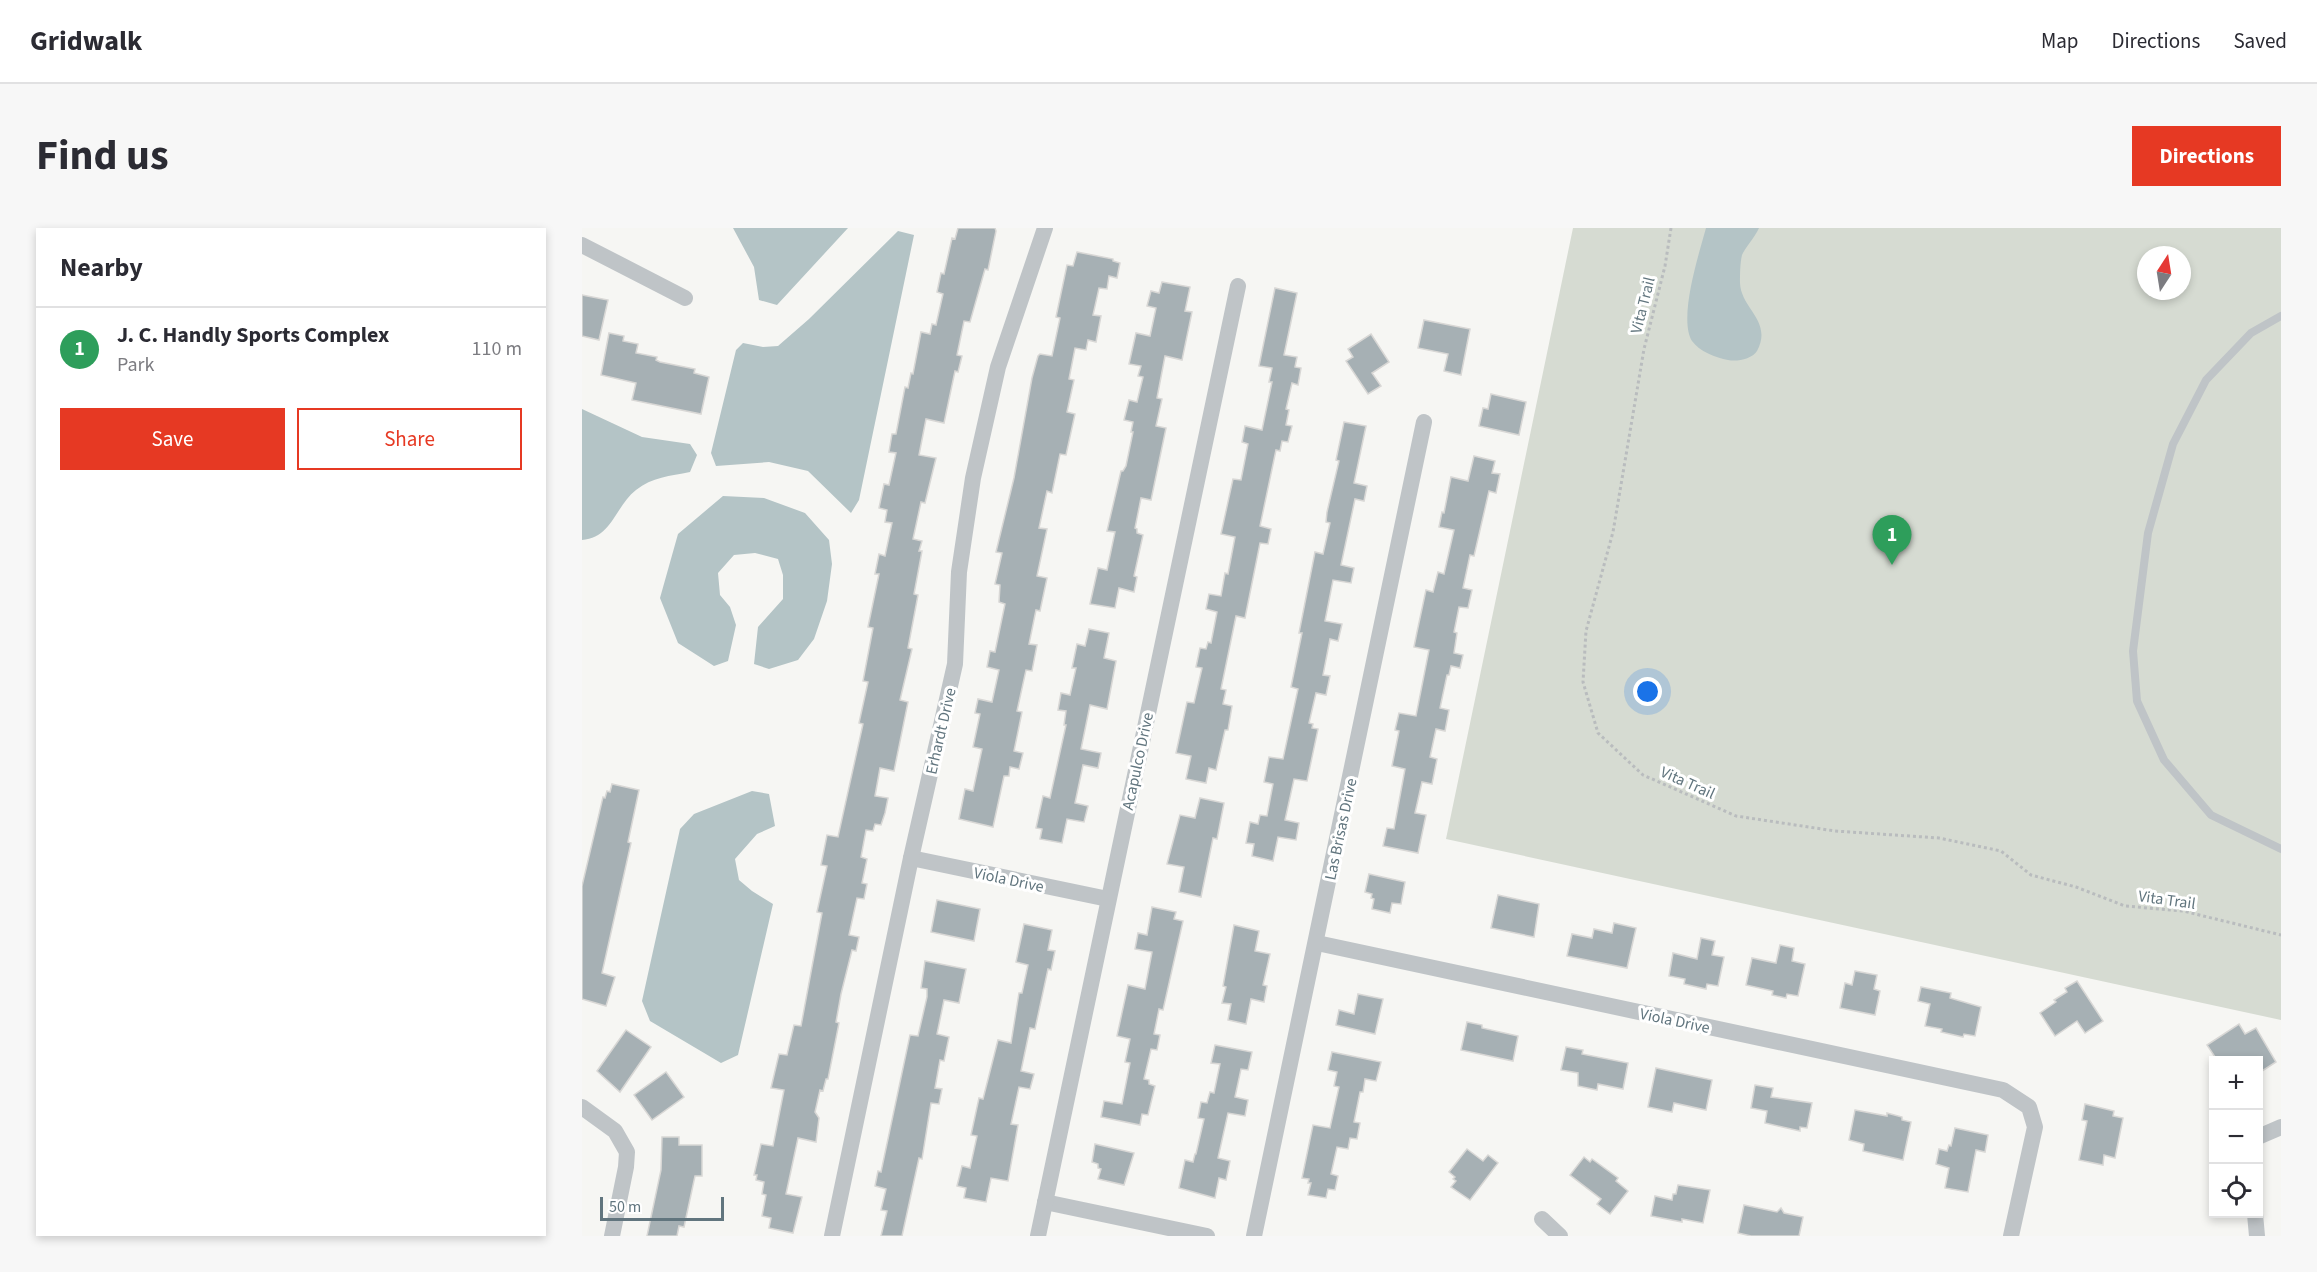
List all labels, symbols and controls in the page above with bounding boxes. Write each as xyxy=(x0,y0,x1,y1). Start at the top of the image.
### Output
text: Gridwalk xyxy=(30,21,142,61)
text: Map xyxy=(2041,26,2079,56)
text: Directions xyxy=(2112,26,2200,56)
text: Saved xyxy=(2233,26,2287,56)
text: Find us xyxy=(36,126,169,186)
button: Directions xyxy=(2132,126,2281,186)
north arrow xyxy=(2137,246,2191,300)
text: Nearby xyxy=(60,249,143,286)
street label: Vita Trail xyxy=(1625,275,1661,336)
text: J. C. Handly Sports Complex xyxy=(117,319,389,351)
text: 1 xyxy=(74,335,85,363)
text: 110 m xyxy=(472,335,522,363)
text: Park xyxy=(117,351,154,379)
button: Save xyxy=(60,408,285,470)
button: Share xyxy=(297,408,522,470)
pin: 1 xyxy=(1872,516,1912,565)
your location xyxy=(1633,677,1662,706)
street label: Erhardt Drive xyxy=(920,686,962,777)
street label: Acapulco Drive xyxy=(1117,710,1159,812)
street label: Vita Trail xyxy=(1657,761,1718,805)
street label: Las Brisas Drive xyxy=(1319,776,1363,882)
street label: Viola Drive xyxy=(972,862,1046,898)
street label: Vita Trail xyxy=(2137,885,2197,915)
street label: Viola Drive xyxy=(1638,1003,1712,1039)
map controls xyxy=(2209,1056,2263,1218)
button: + xyxy=(2209,1056,2263,1110)
button: − xyxy=(2209,1110,2263,1164)
button: locate xyxy=(2209,1164,2263,1218)
scale bar xyxy=(600,1194,724,1222)
text: 50 m xyxy=(609,1196,641,1218)

